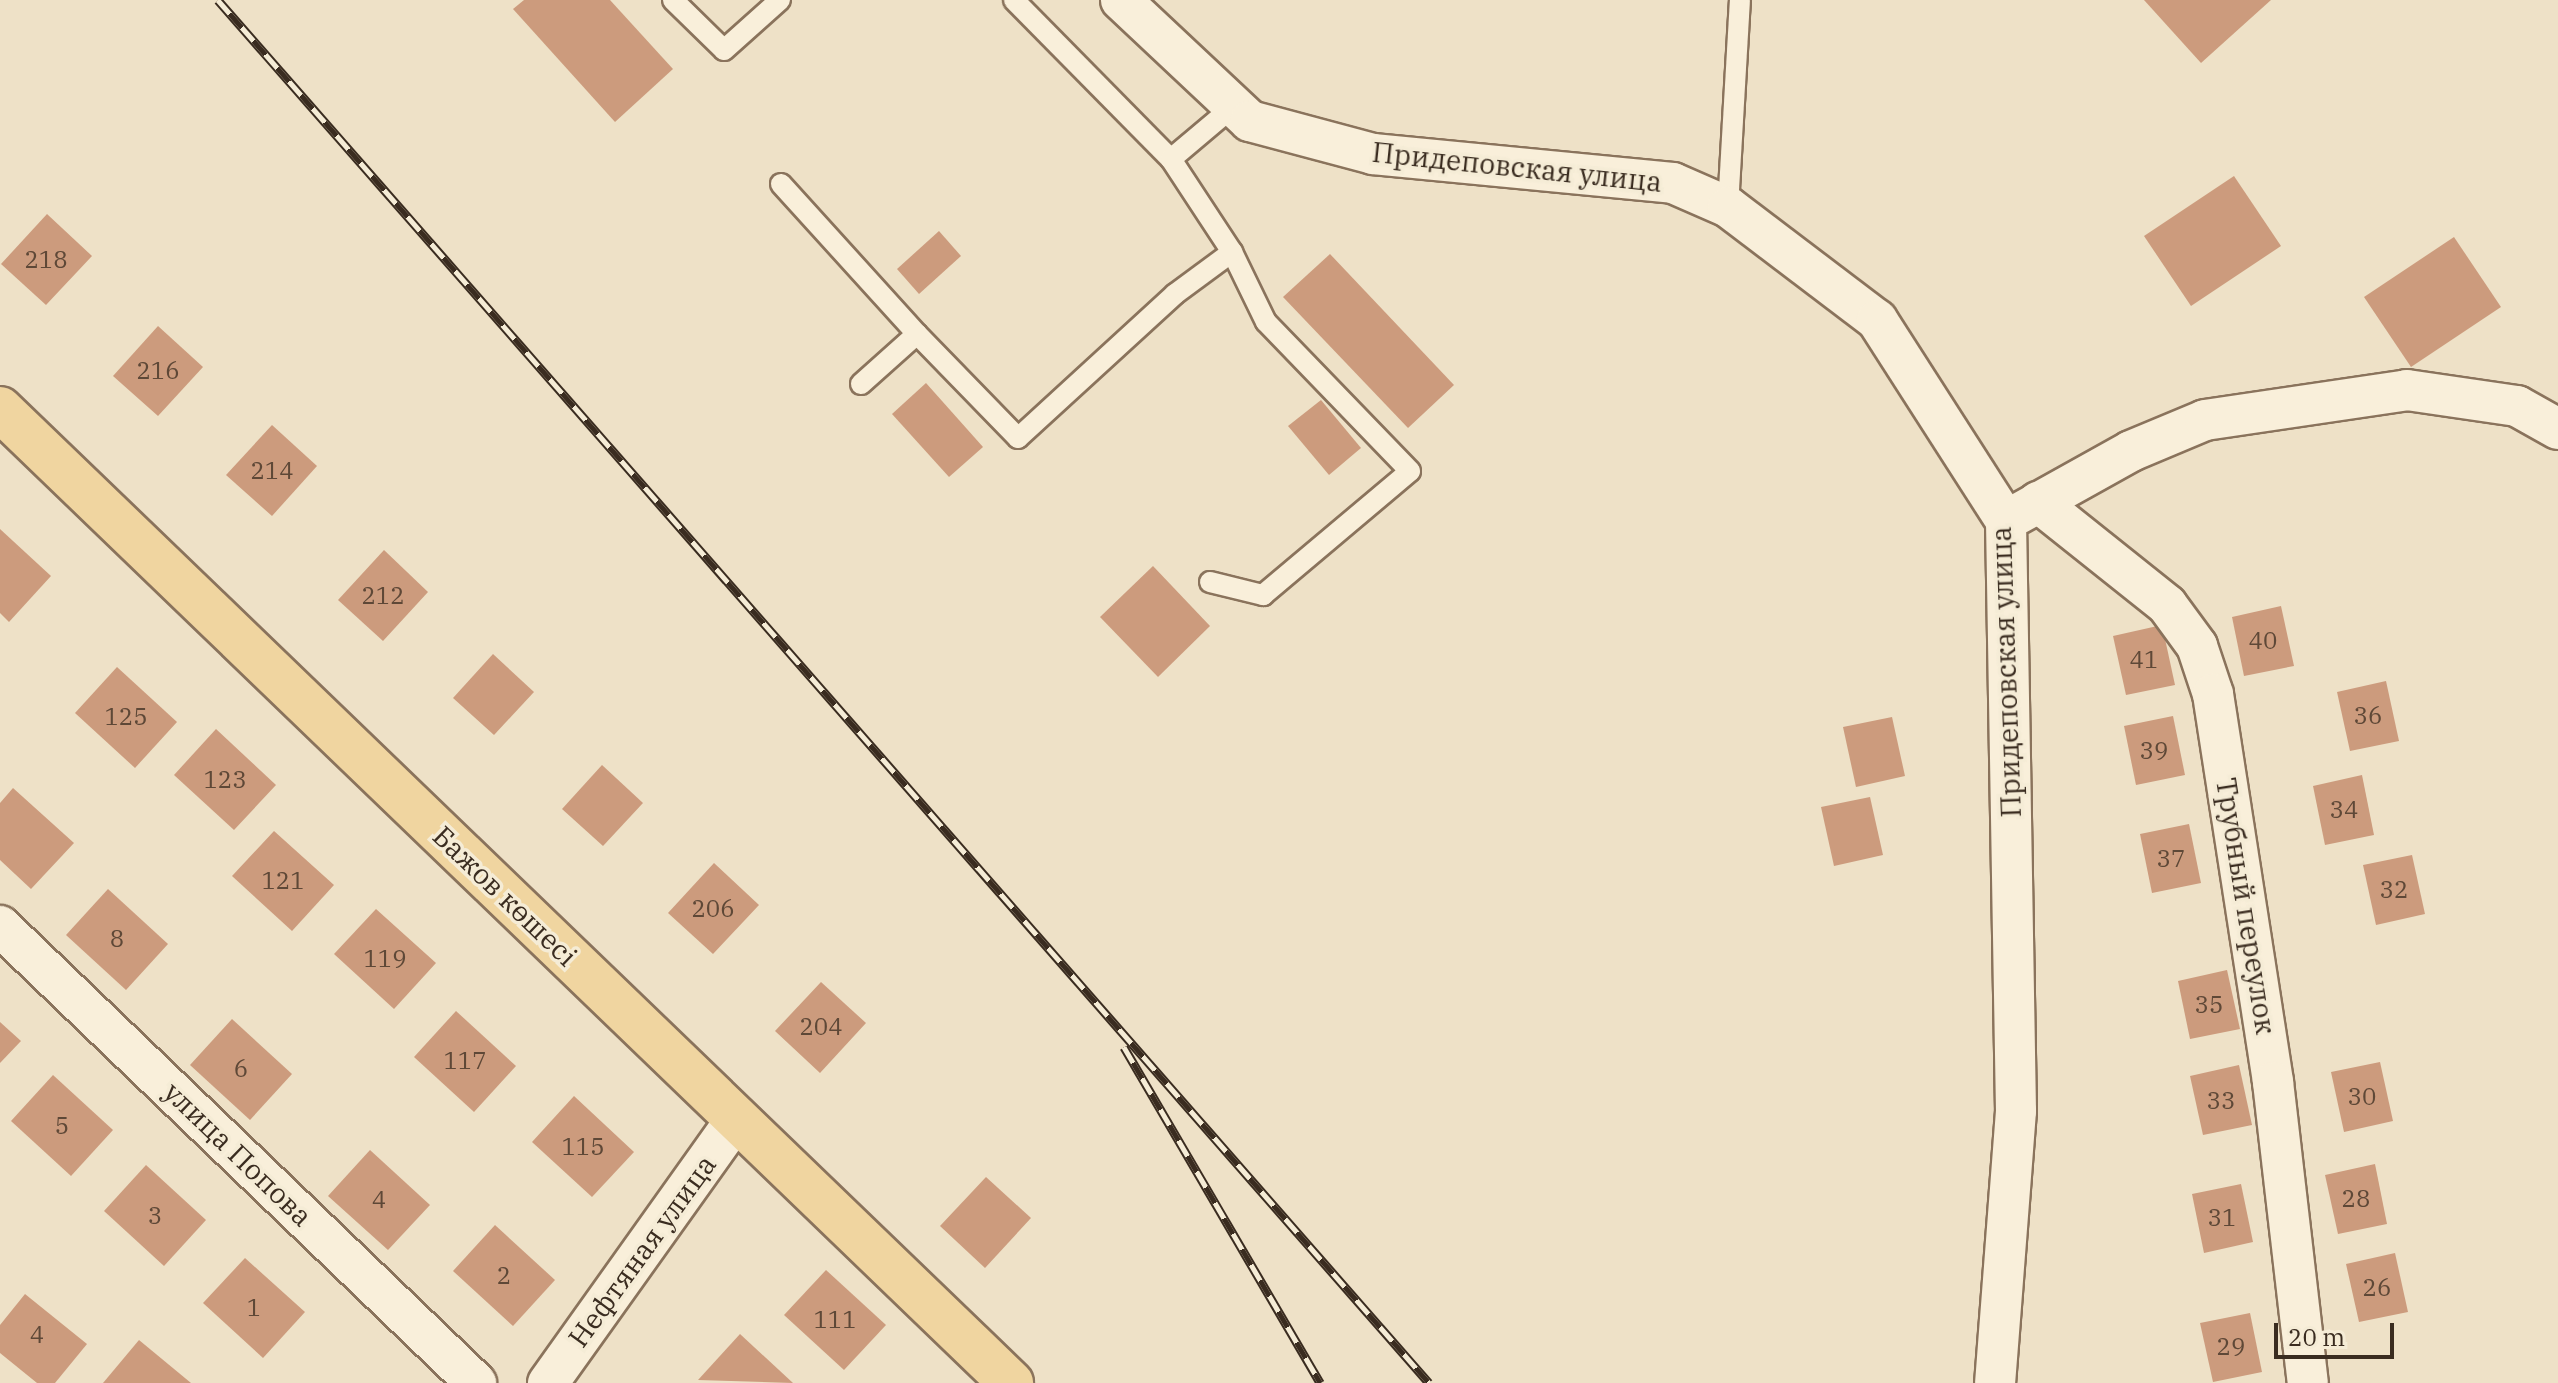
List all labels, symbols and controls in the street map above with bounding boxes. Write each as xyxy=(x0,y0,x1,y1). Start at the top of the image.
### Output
street label: Придеповская улица xyxy=(1370,135,1664,199)
house number: 218 xyxy=(24,246,68,274)
house number: 216 xyxy=(136,357,180,385)
house number: 214 xyxy=(250,457,294,485)
street label: Придеповская улица xyxy=(1984,526,2028,818)
house number: 212 xyxy=(361,582,405,610)
house number: 40 xyxy=(2249,627,2277,655)
house number: 41 xyxy=(2130,646,2158,674)
house number: 36 xyxy=(2354,702,2382,730)
house number: 125 xyxy=(104,703,148,731)
house number: 39 xyxy=(2140,737,2168,765)
house number: 123 xyxy=(203,766,247,794)
street label: Трубный переулок xyxy=(2209,775,2283,1037)
house number: 34 xyxy=(2330,796,2358,824)
street label: Бажов көшесі xyxy=(426,819,584,973)
house number: 37 xyxy=(2157,845,2185,873)
house number: 121 xyxy=(261,867,305,895)
house number: 32 xyxy=(2380,876,2408,904)
house number: 206 xyxy=(691,895,735,923)
house number: 8 xyxy=(110,925,124,953)
house number: 119 xyxy=(363,945,407,973)
house number: 35 xyxy=(2195,991,2223,1019)
house number: 204 xyxy=(799,1013,843,1041)
house number: 117 xyxy=(443,1047,487,1075)
house number: 6 xyxy=(234,1055,248,1083)
street label: улица Попова xyxy=(157,1075,319,1233)
house number: 30 xyxy=(2348,1083,2376,1111)
house number: 33 xyxy=(2207,1087,2235,1115)
house number: 5 xyxy=(55,1112,69,1140)
house number: 115 xyxy=(561,1133,605,1161)
street label: Нефтяная улица xyxy=(561,1148,723,1354)
house number: 28 xyxy=(2342,1185,2370,1213)
house number: 4 xyxy=(372,1186,386,1214)
house number: 3 xyxy=(148,1202,162,1230)
house number: 31 xyxy=(2208,1204,2236,1232)
house number: 2 xyxy=(497,1262,511,1290)
house number: 26 xyxy=(2363,1274,2391,1302)
house number: 1 xyxy=(247,1294,261,1322)
house number: 111 xyxy=(813,1306,857,1334)
scale bar xyxy=(2278,1307,2398,1357)
house number: 4 xyxy=(30,1321,44,1349)
text: 20 m xyxy=(2288,1321,2345,1353)
house number: 29 xyxy=(2217,1333,2245,1361)

